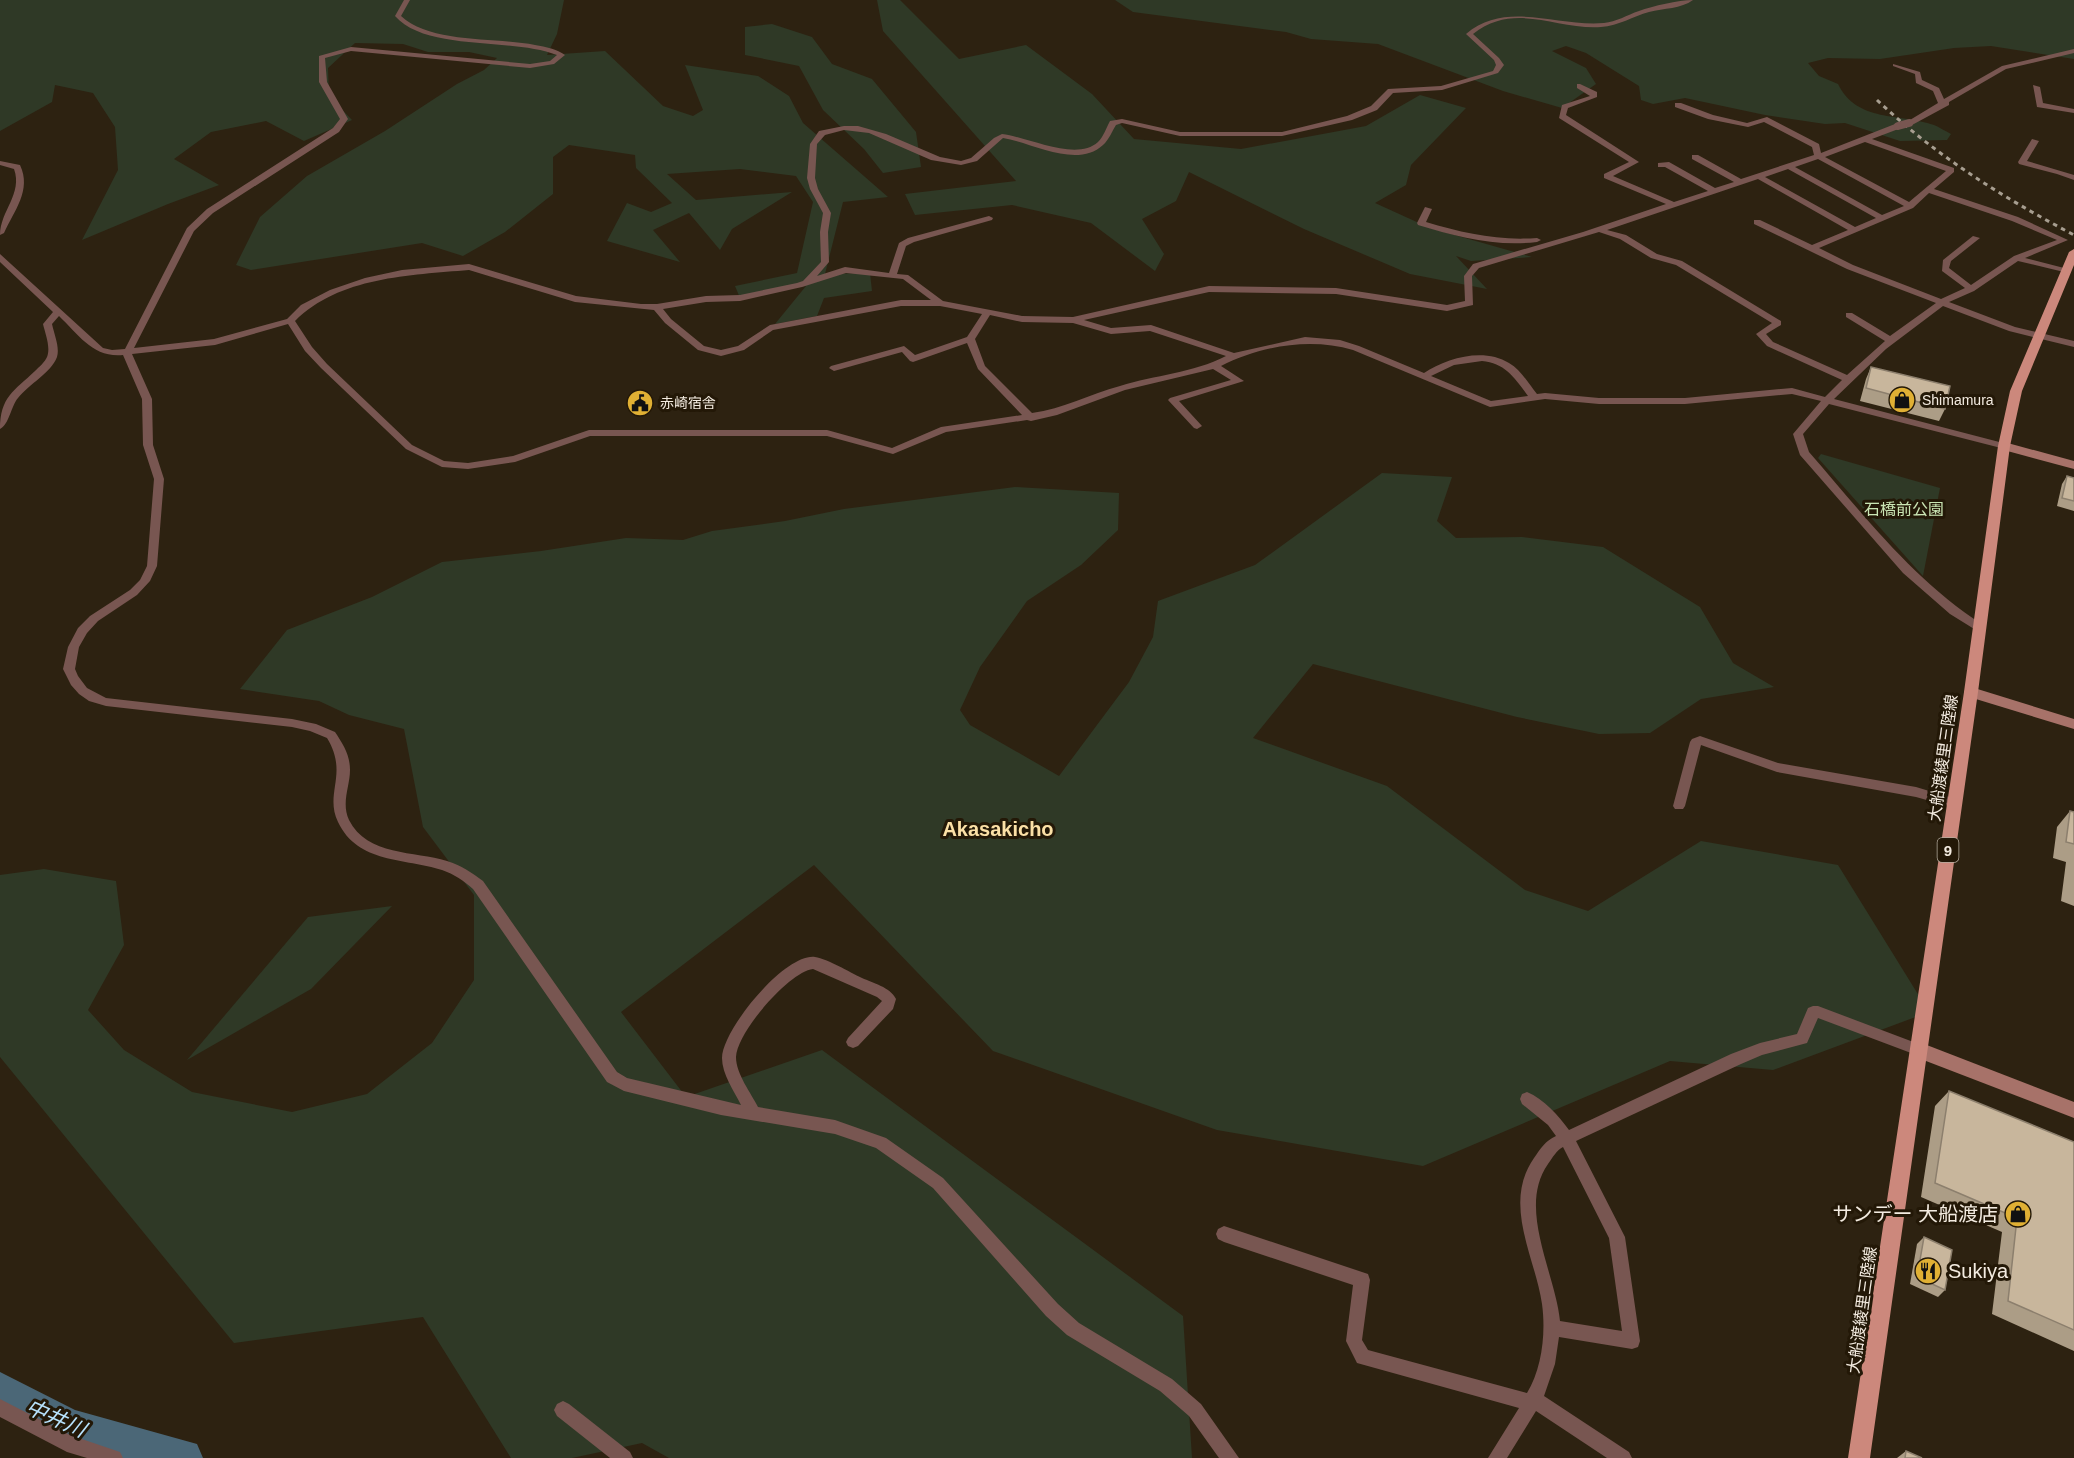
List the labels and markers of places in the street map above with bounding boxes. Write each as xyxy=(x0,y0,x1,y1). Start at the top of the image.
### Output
shop icon: Shimamura xyxy=(1887,385,1917,415)
public building icon: 赤崎宿舎 xyxy=(625,388,655,418)
place label: Shimamura xyxy=(1922,392,1994,408)
place label: 赤崎宿舎 xyxy=(660,395,716,411)
shop icon: サンデー 大船渡店 xyxy=(2003,1199,2033,1229)
place label: サンデー 大船渡店 xyxy=(1832,1203,1998,1225)
restaurant icon: Sukiya xyxy=(1913,1256,1943,1286)
place label: Sukiya xyxy=(1948,1260,2009,1282)

